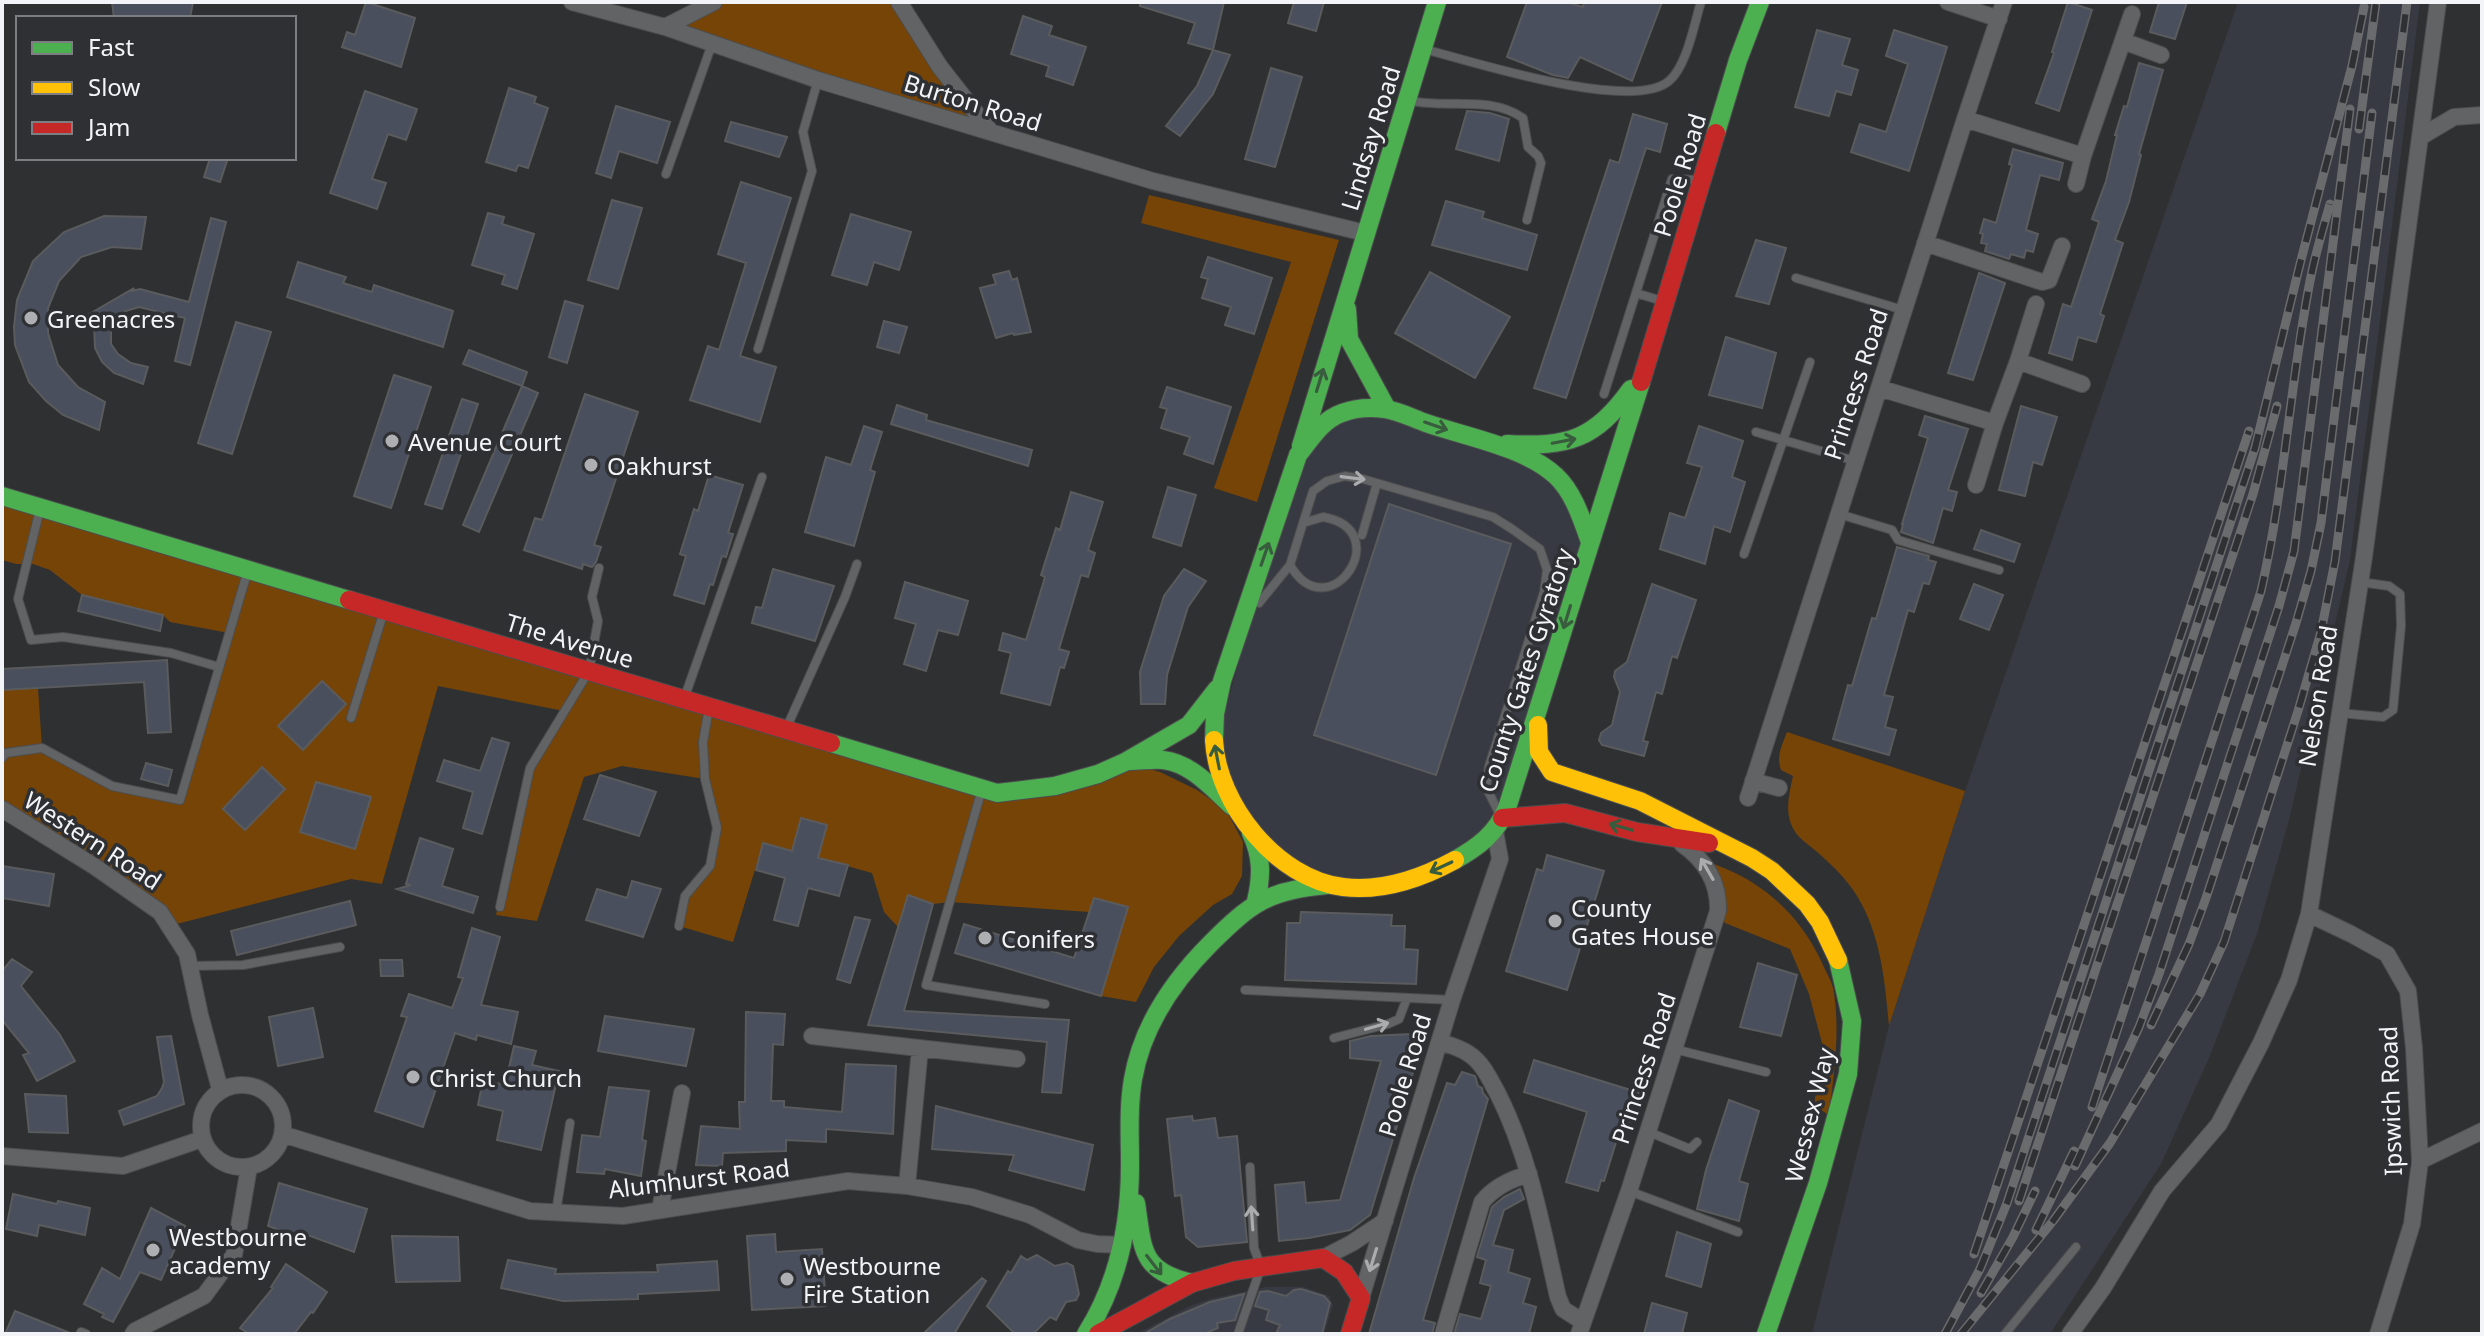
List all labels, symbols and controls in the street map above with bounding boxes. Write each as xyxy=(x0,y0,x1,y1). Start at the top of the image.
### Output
legend xyxy=(16,16,296,160)
text: Fast xyxy=(88,30,134,63)
street label: Lindsay Road xyxy=(1332,62,1408,214)
street label: Burton Road xyxy=(900,65,1046,139)
text: Slow xyxy=(88,70,140,103)
street label: Poole Road xyxy=(1645,109,1713,241)
text: Jam xyxy=(86,110,130,143)
place label: Greenacres xyxy=(47,302,175,335)
street label: Princess Road xyxy=(1815,304,1895,464)
marker: Greenacres xyxy=(22,309,40,327)
one-way arrow xyxy=(1313,367,1328,393)
one-way arrow xyxy=(1423,419,1449,434)
place label: Avenue Court xyxy=(408,425,562,458)
marker: Avenue Court xyxy=(383,432,401,450)
one-way arrow xyxy=(1550,433,1576,448)
place label: Oakhurst xyxy=(607,449,712,482)
marker: Oakhurst xyxy=(582,456,600,474)
one-way arrow xyxy=(1340,471,1366,486)
one-way arrow xyxy=(1258,541,1273,566)
street label: County Gates Gyratory xyxy=(1470,543,1580,797)
one-way arrow xyxy=(1559,604,1573,629)
street label: The Avenue xyxy=(502,605,638,675)
street label: Nelson Road xyxy=(2290,623,2344,769)
one-way arrow xyxy=(1208,745,1223,771)
street label: Western Road xyxy=(18,783,168,897)
one-way arrow xyxy=(1608,819,1634,834)
one-way arrow xyxy=(1699,858,1715,881)
one-way arrow xyxy=(1429,860,1453,875)
place label: County Gates House xyxy=(1571,891,1714,952)
marker: County Gates House xyxy=(1546,912,1564,930)
place label: Conifers xyxy=(1001,922,1095,955)
marker: Conifers xyxy=(976,929,994,947)
street label: Princess Road xyxy=(1603,988,1683,1148)
street label: Poole Road xyxy=(1370,1009,1438,1141)
one-way arrow xyxy=(1364,1018,1390,1033)
street label: Ipswich Road xyxy=(2371,1026,2409,1176)
street label: Wessex Way xyxy=(1776,1043,1842,1186)
place label: Christ Church xyxy=(429,1061,582,1094)
marker: Christ Church xyxy=(404,1068,422,1086)
street label: Alumhurst Road xyxy=(606,1151,792,1205)
one-way arrow xyxy=(1244,1205,1259,1232)
place label: Westbourne academy xyxy=(169,1220,307,1281)
marker: Westbourne academy xyxy=(144,1241,162,1259)
one-way arrow xyxy=(1365,1246,1380,1272)
place label: Westbourne Fire Station xyxy=(803,1249,941,1310)
one-way arrow xyxy=(1145,1254,1162,1275)
marker: Westbourne Fire Station xyxy=(778,1270,796,1288)

